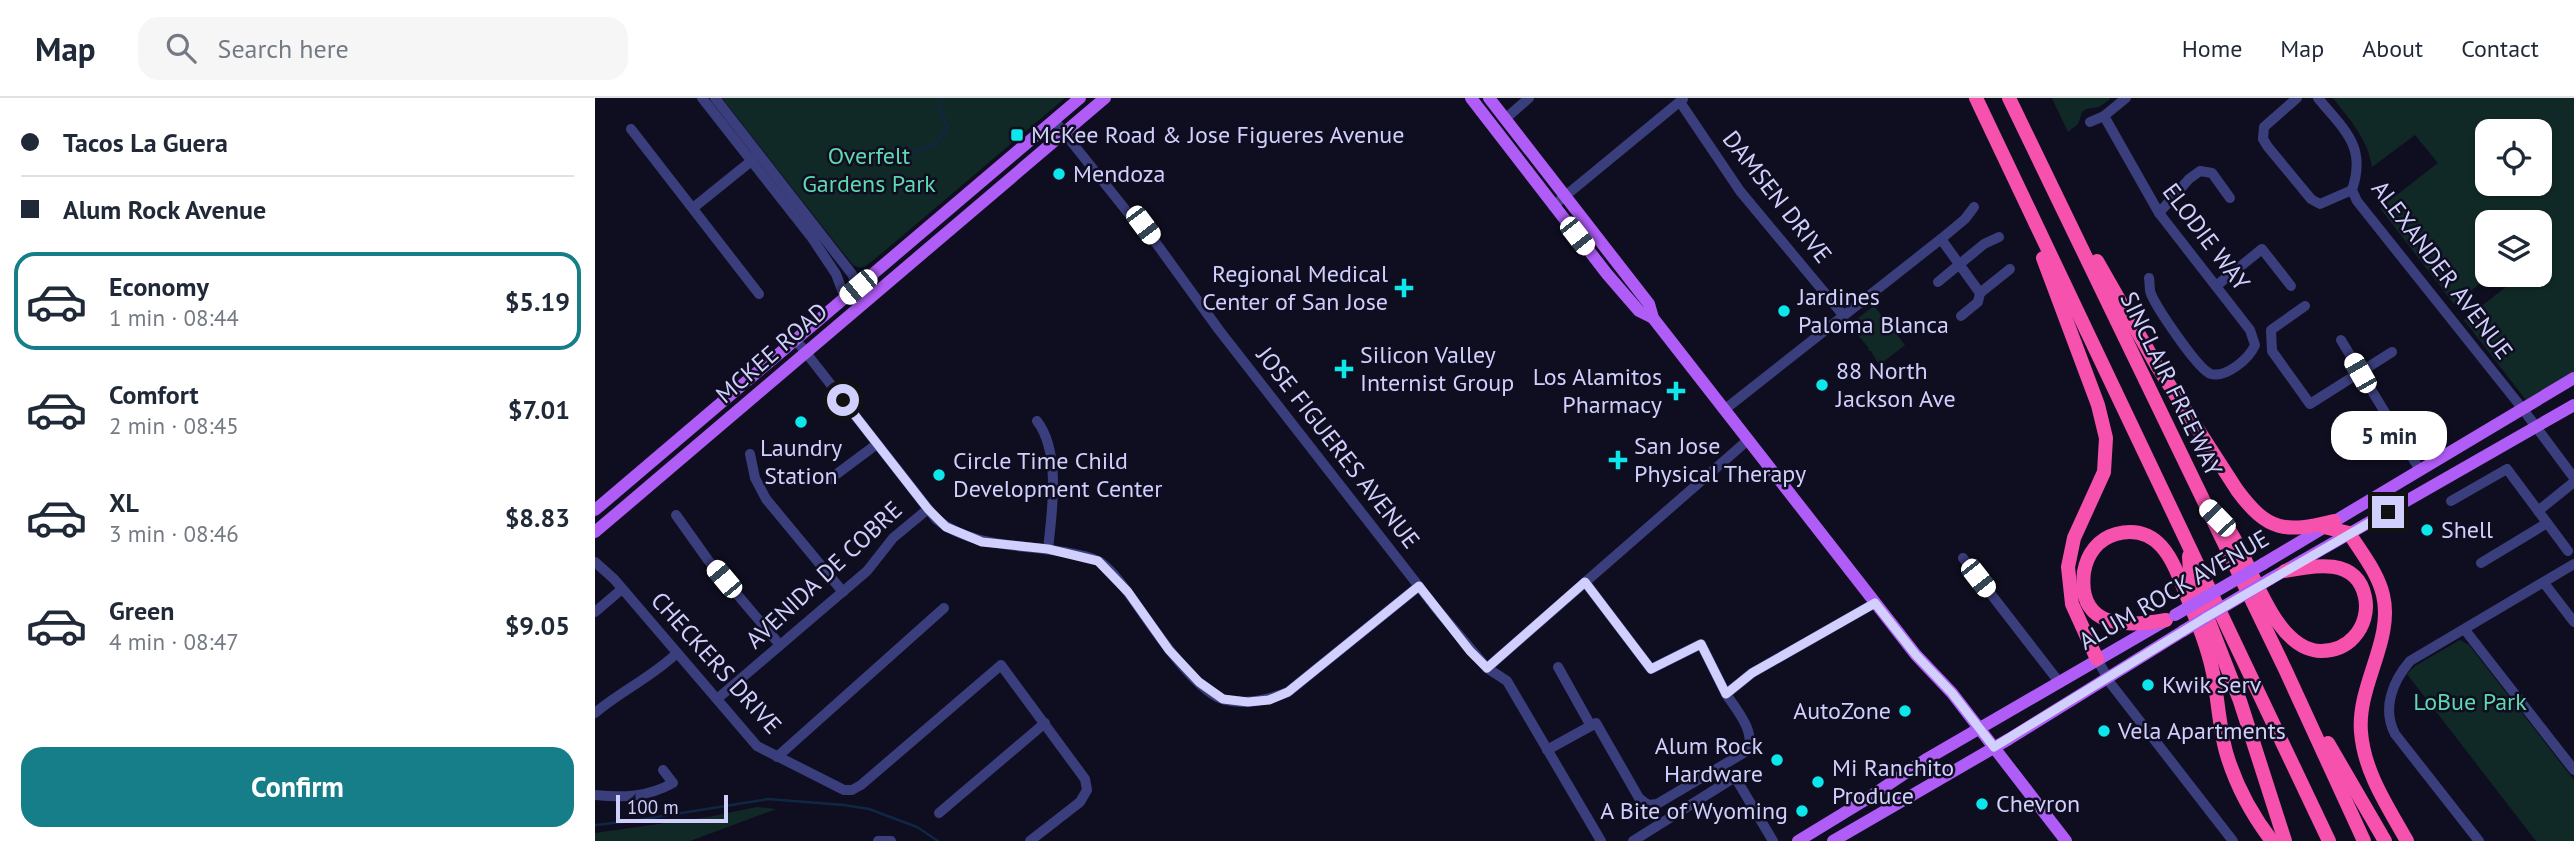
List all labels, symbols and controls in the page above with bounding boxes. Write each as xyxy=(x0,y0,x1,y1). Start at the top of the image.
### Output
search box xyxy=(138,17,628,80)
text: Map xyxy=(35,27,96,70)
icon: search xyxy=(162,29,200,67)
text: Search here xyxy=(218,32,349,65)
text: Home xyxy=(2182,33,2242,64)
text: Map xyxy=(2280,33,2324,64)
text: About xyxy=(2362,33,2423,64)
text: Contact xyxy=(2461,33,2539,64)
place label: McKee Road & Jose Figueres Avenue xyxy=(1031,119,1404,150)
map controls xyxy=(2475,119,2552,287)
button: locate xyxy=(2475,119,2552,196)
street label: DAMSEN DRIVE xyxy=(1716,124,1839,269)
text: Tacos La Guera xyxy=(63,126,228,159)
marker: McKee Road & Jose Figueres Avenue xyxy=(1009,127,1025,143)
park label: Overfelt Gardens Park xyxy=(802,140,936,199)
place label: Mendoza xyxy=(1073,158,1165,189)
marker: Mendoza xyxy=(1051,166,1067,182)
street label: ALEXANDER AVENUE xyxy=(2365,174,2520,365)
street label: ELODIE WAY xyxy=(2156,177,2257,297)
text: Alum Rock Avenue xyxy=(63,193,266,226)
car xyxy=(1122,202,1165,248)
button: layers xyxy=(2475,210,2552,287)
car xyxy=(1556,213,1599,259)
place label: Regional Medical Center of San Jose xyxy=(1202,258,1388,317)
car xyxy=(836,265,881,309)
icon: car xyxy=(25,270,88,333)
text: Economy xyxy=(109,270,209,303)
marker: Regional Medical Center of San Jose xyxy=(1394,278,1414,298)
place label: Jardines Paloma Blanca xyxy=(1797,281,1949,340)
text: $5.19 xyxy=(505,285,570,318)
street label: SINCLAIR FREEWAY xyxy=(2113,287,2230,482)
street label: MCKEE ROAD xyxy=(709,296,834,410)
text: 1 min · 08:44 xyxy=(109,303,239,332)
marker: Jardines Paloma Blanca xyxy=(1776,303,1792,319)
place label: Silicon Valley Internist Group xyxy=(1360,339,1514,398)
street label: JOSE FIGUERES AVENUE xyxy=(1249,340,1427,555)
car xyxy=(2341,350,2380,396)
place label: 88 North Jackson Ave xyxy=(1835,355,1956,414)
marker: Silicon Valley Internist Group xyxy=(1334,359,1354,379)
place label: Los Alamitos Pharmacy xyxy=(1533,361,1662,420)
marker: 88 North Jackson Ave xyxy=(1814,377,1830,393)
icon: car xyxy=(25,378,88,441)
text: Comfort xyxy=(109,378,199,411)
marker: Los Alamitos Pharmacy xyxy=(1668,383,1684,399)
route start xyxy=(827,384,859,416)
text: $7.01 xyxy=(508,393,570,426)
callout: 5 min xyxy=(2330,410,2446,460)
text: 2 min · 08:45 xyxy=(109,411,239,440)
marker: Laundry Station xyxy=(793,414,809,430)
text: 5 min xyxy=(2361,421,2417,450)
place label: San Jose Physical Therapy xyxy=(1634,430,1806,489)
place label: Laundry Station xyxy=(760,432,842,491)
place label: Circle Time Child Development Center xyxy=(953,445,1162,504)
marker: San Jose Physical Therapy xyxy=(1608,450,1628,470)
marker: Circle Time Child Development Center xyxy=(931,467,947,483)
icon: car xyxy=(25,486,88,549)
text: XL xyxy=(109,486,139,519)
street label: AVENIDA DE COBRE xyxy=(739,494,908,655)
car xyxy=(2195,496,2240,540)
route end xyxy=(2372,496,2404,528)
text: $8.83 xyxy=(505,501,570,534)
place label: Shell xyxy=(2441,514,2493,545)
text: 3 min · 08:46 xyxy=(109,519,239,548)
marker: Shell xyxy=(2419,522,2435,538)
street label: ALUM ROCK AVENUE xyxy=(2073,523,2274,657)
car xyxy=(1957,555,2000,601)
car xyxy=(703,556,746,602)
street label: CHECKERS DRIVE xyxy=(644,585,788,740)
icon: car xyxy=(25,594,88,657)
text: Green xyxy=(109,594,174,627)
text: $9.05 xyxy=(505,609,570,642)
text: 4 min · 08:47 xyxy=(109,627,239,656)
place label: Kwik Serv xyxy=(2162,669,2262,700)
marker: Kwik Serv xyxy=(2140,677,2156,693)
park label: LoBue Park xyxy=(2413,686,2527,717)
place label: AutoZone xyxy=(1793,695,1891,726)
marker: AutoZone xyxy=(1897,703,1913,719)
place label: Vela Apartments xyxy=(2117,715,2286,746)
marker: Vela Apartments xyxy=(2096,723,2112,739)
place label: Alum Rock Hardware xyxy=(1655,730,1763,789)
button: Confirm xyxy=(21,747,574,827)
marker: Alum Rock Hardware xyxy=(1769,752,1785,768)
place label: Mi Ranchito Produce xyxy=(1832,752,1954,811)
marker: Mi Ranchito Produce xyxy=(1810,774,1826,790)
place label: Chevron xyxy=(1996,788,2080,819)
scale bar xyxy=(616,792,728,824)
text: 100 m xyxy=(627,795,679,819)
place label: A Bite of Wyoming xyxy=(1600,795,1788,826)
marker: Chevron xyxy=(1974,796,1990,812)
marker: A Bite of Wyoming xyxy=(1794,803,1810,819)

